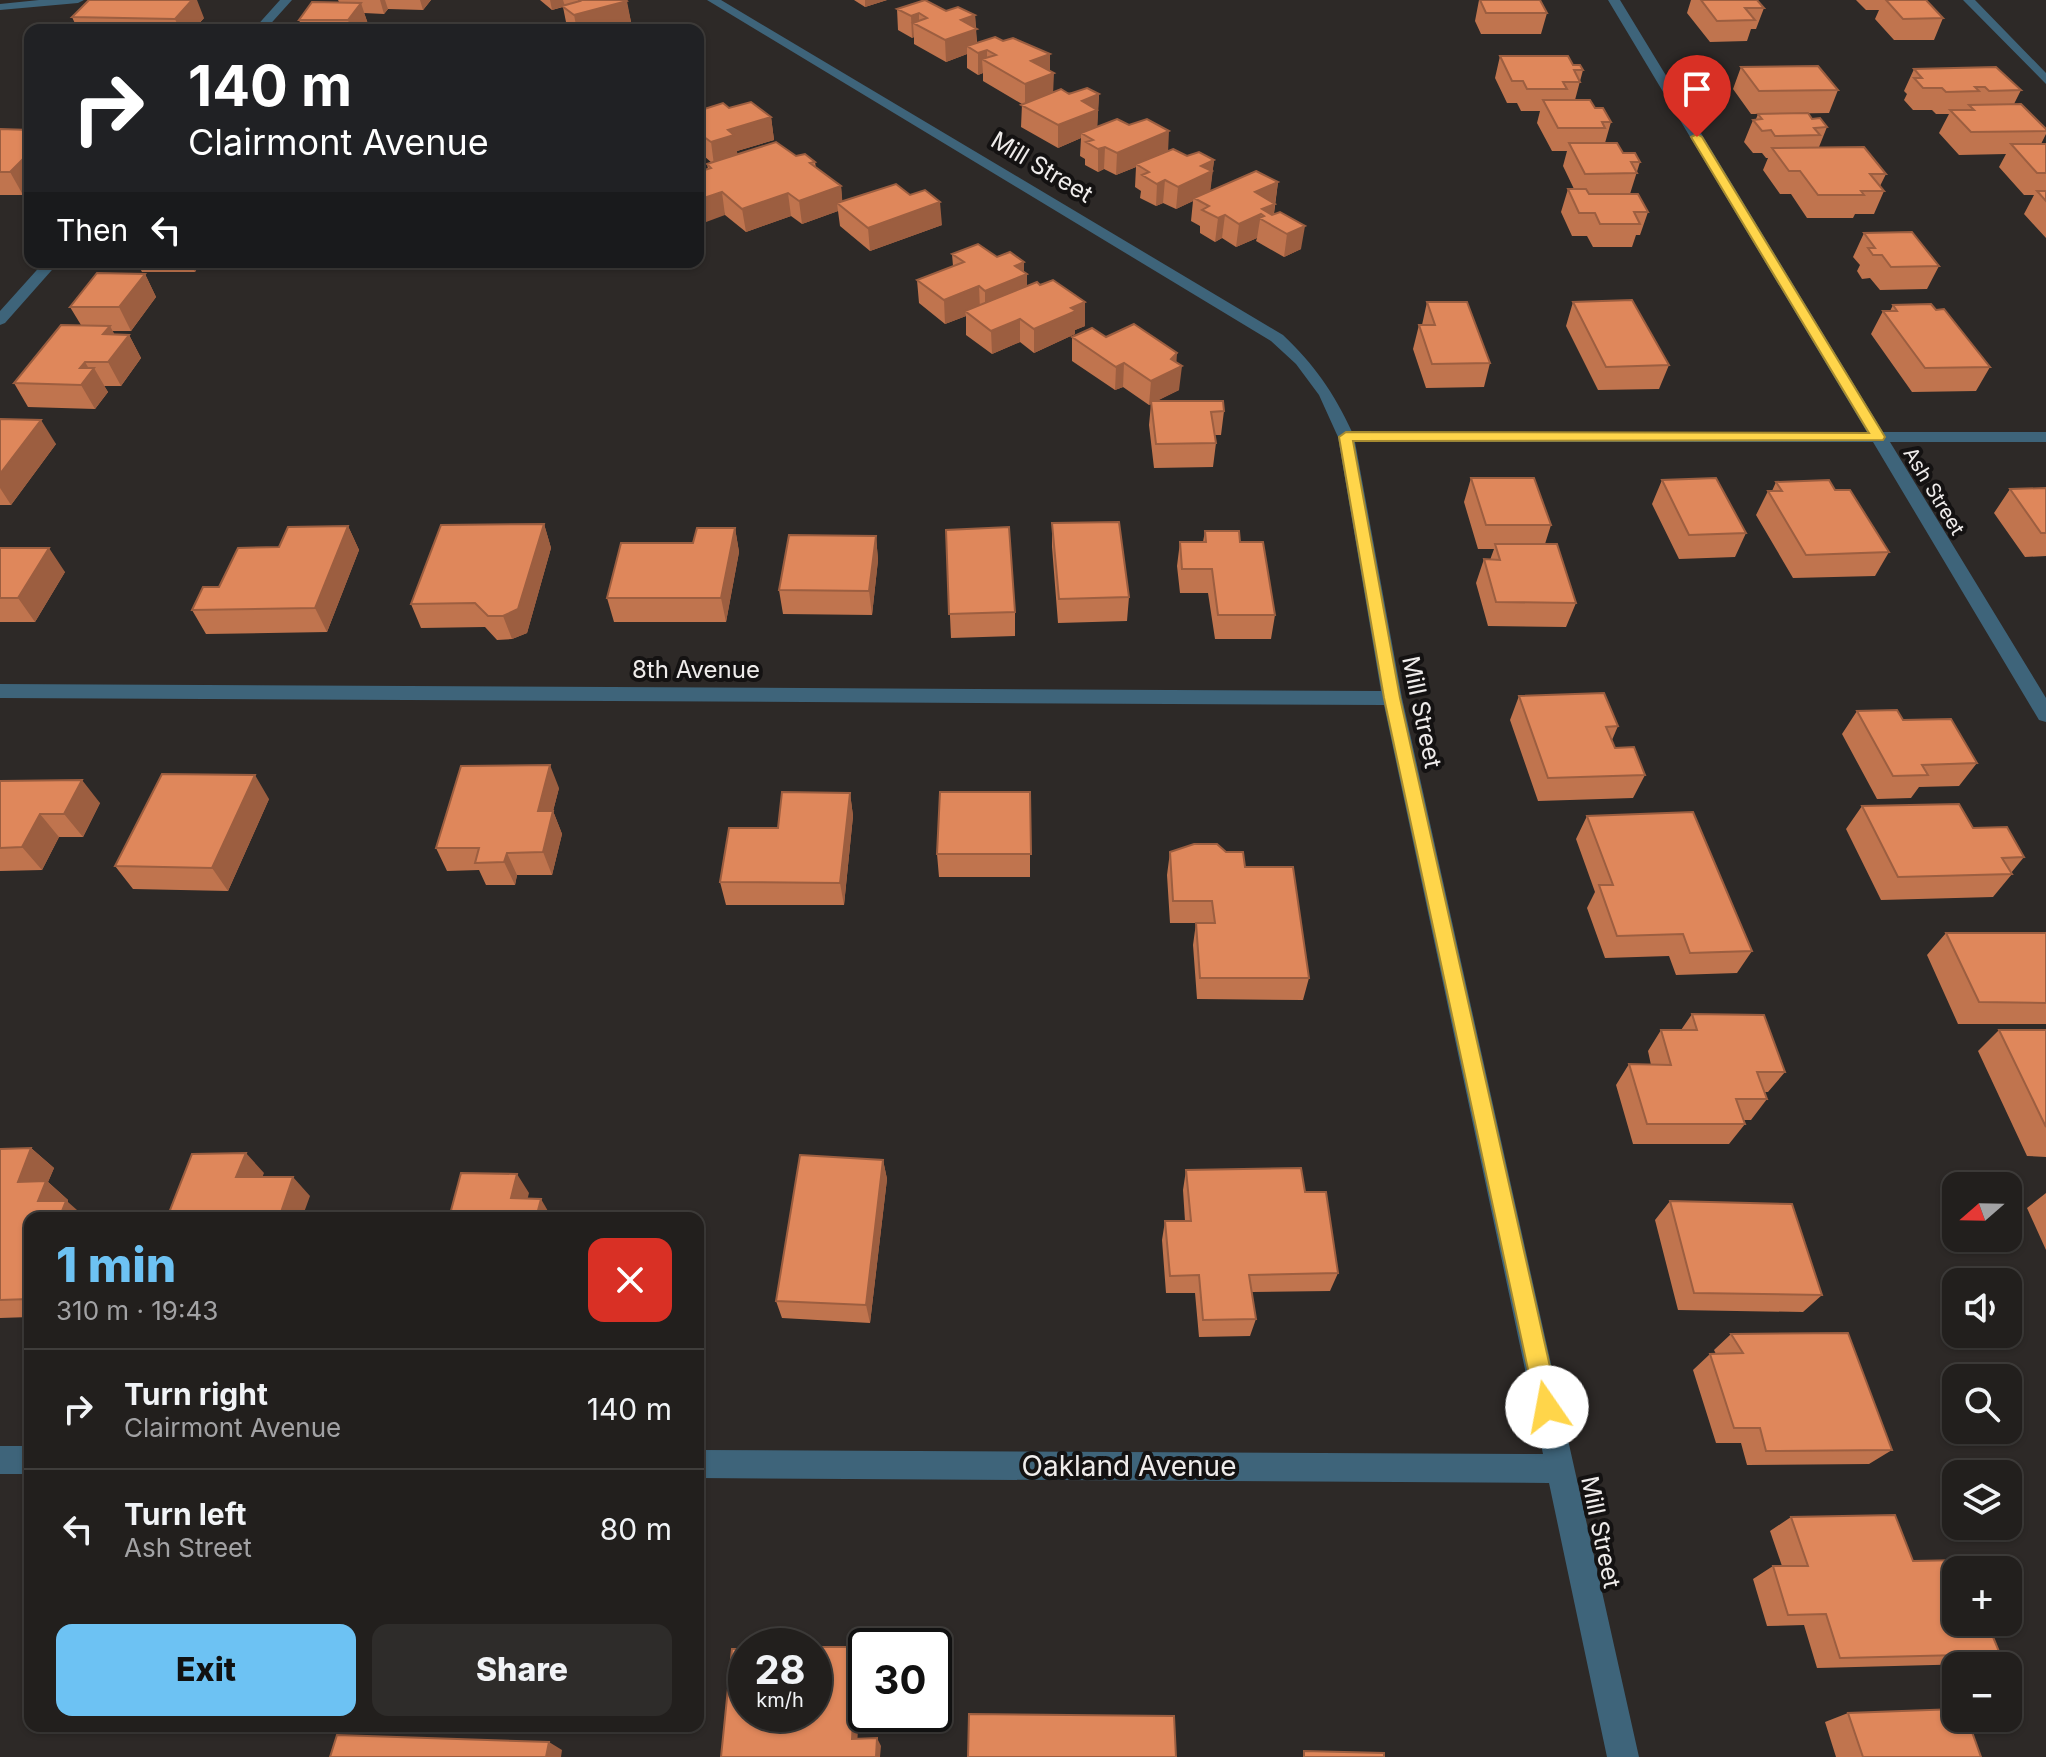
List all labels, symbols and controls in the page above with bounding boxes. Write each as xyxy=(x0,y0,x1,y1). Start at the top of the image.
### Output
text: 140 m xyxy=(188,52,352,120)
pin xyxy=(1663,55,1731,137)
icon: right xyxy=(56,56,160,160)
icon: arrive xyxy=(1675,67,1719,111)
text: Clairmont Avenue xyxy=(188,120,489,164)
street label: Mill Street xyxy=(986,125,1098,209)
icon: left xyxy=(144,208,188,252)
text: Then xyxy=(56,212,128,248)
street label: Ash Street xyxy=(1898,443,1970,540)
street label: Mill Street xyxy=(1396,653,1448,771)
street label: 8th Avenue xyxy=(632,655,760,684)
north arrow xyxy=(1942,1172,2022,1252)
map controls xyxy=(1942,1172,2022,1732)
text: 1 min xyxy=(56,1235,176,1294)
button: close xyxy=(588,1238,672,1322)
button: sound xyxy=(1942,1268,2022,1348)
text: 310 m · 19:43 xyxy=(56,1295,218,1326)
button: search xyxy=(1942,1364,2022,1444)
position arrow xyxy=(1505,1365,1589,1449)
text: Turn right xyxy=(124,1376,268,1412)
icon: right xyxy=(56,1387,100,1431)
text: 140 m xyxy=(587,1391,672,1427)
text: Clairmont Avenue xyxy=(124,1412,341,1443)
street label: Oakland Avenue xyxy=(1022,1449,1236,1483)
button: layers xyxy=(1942,1460,2022,1540)
street label: Mill Street xyxy=(1575,1473,1627,1591)
text: Turn left xyxy=(124,1496,246,1532)
icon: left xyxy=(56,1507,100,1551)
text: 80 m xyxy=(600,1511,672,1547)
text: Ash Street xyxy=(124,1532,252,1563)
button: + xyxy=(1942,1556,2022,1636)
button: Exit xyxy=(56,1624,356,1716)
button: Share xyxy=(372,1624,672,1716)
speed limit sign: 30 xyxy=(848,1628,952,1732)
text: 28 xyxy=(754,1645,806,1694)
button: − xyxy=(1942,1652,2022,1732)
text: km/h xyxy=(756,1688,804,1712)

